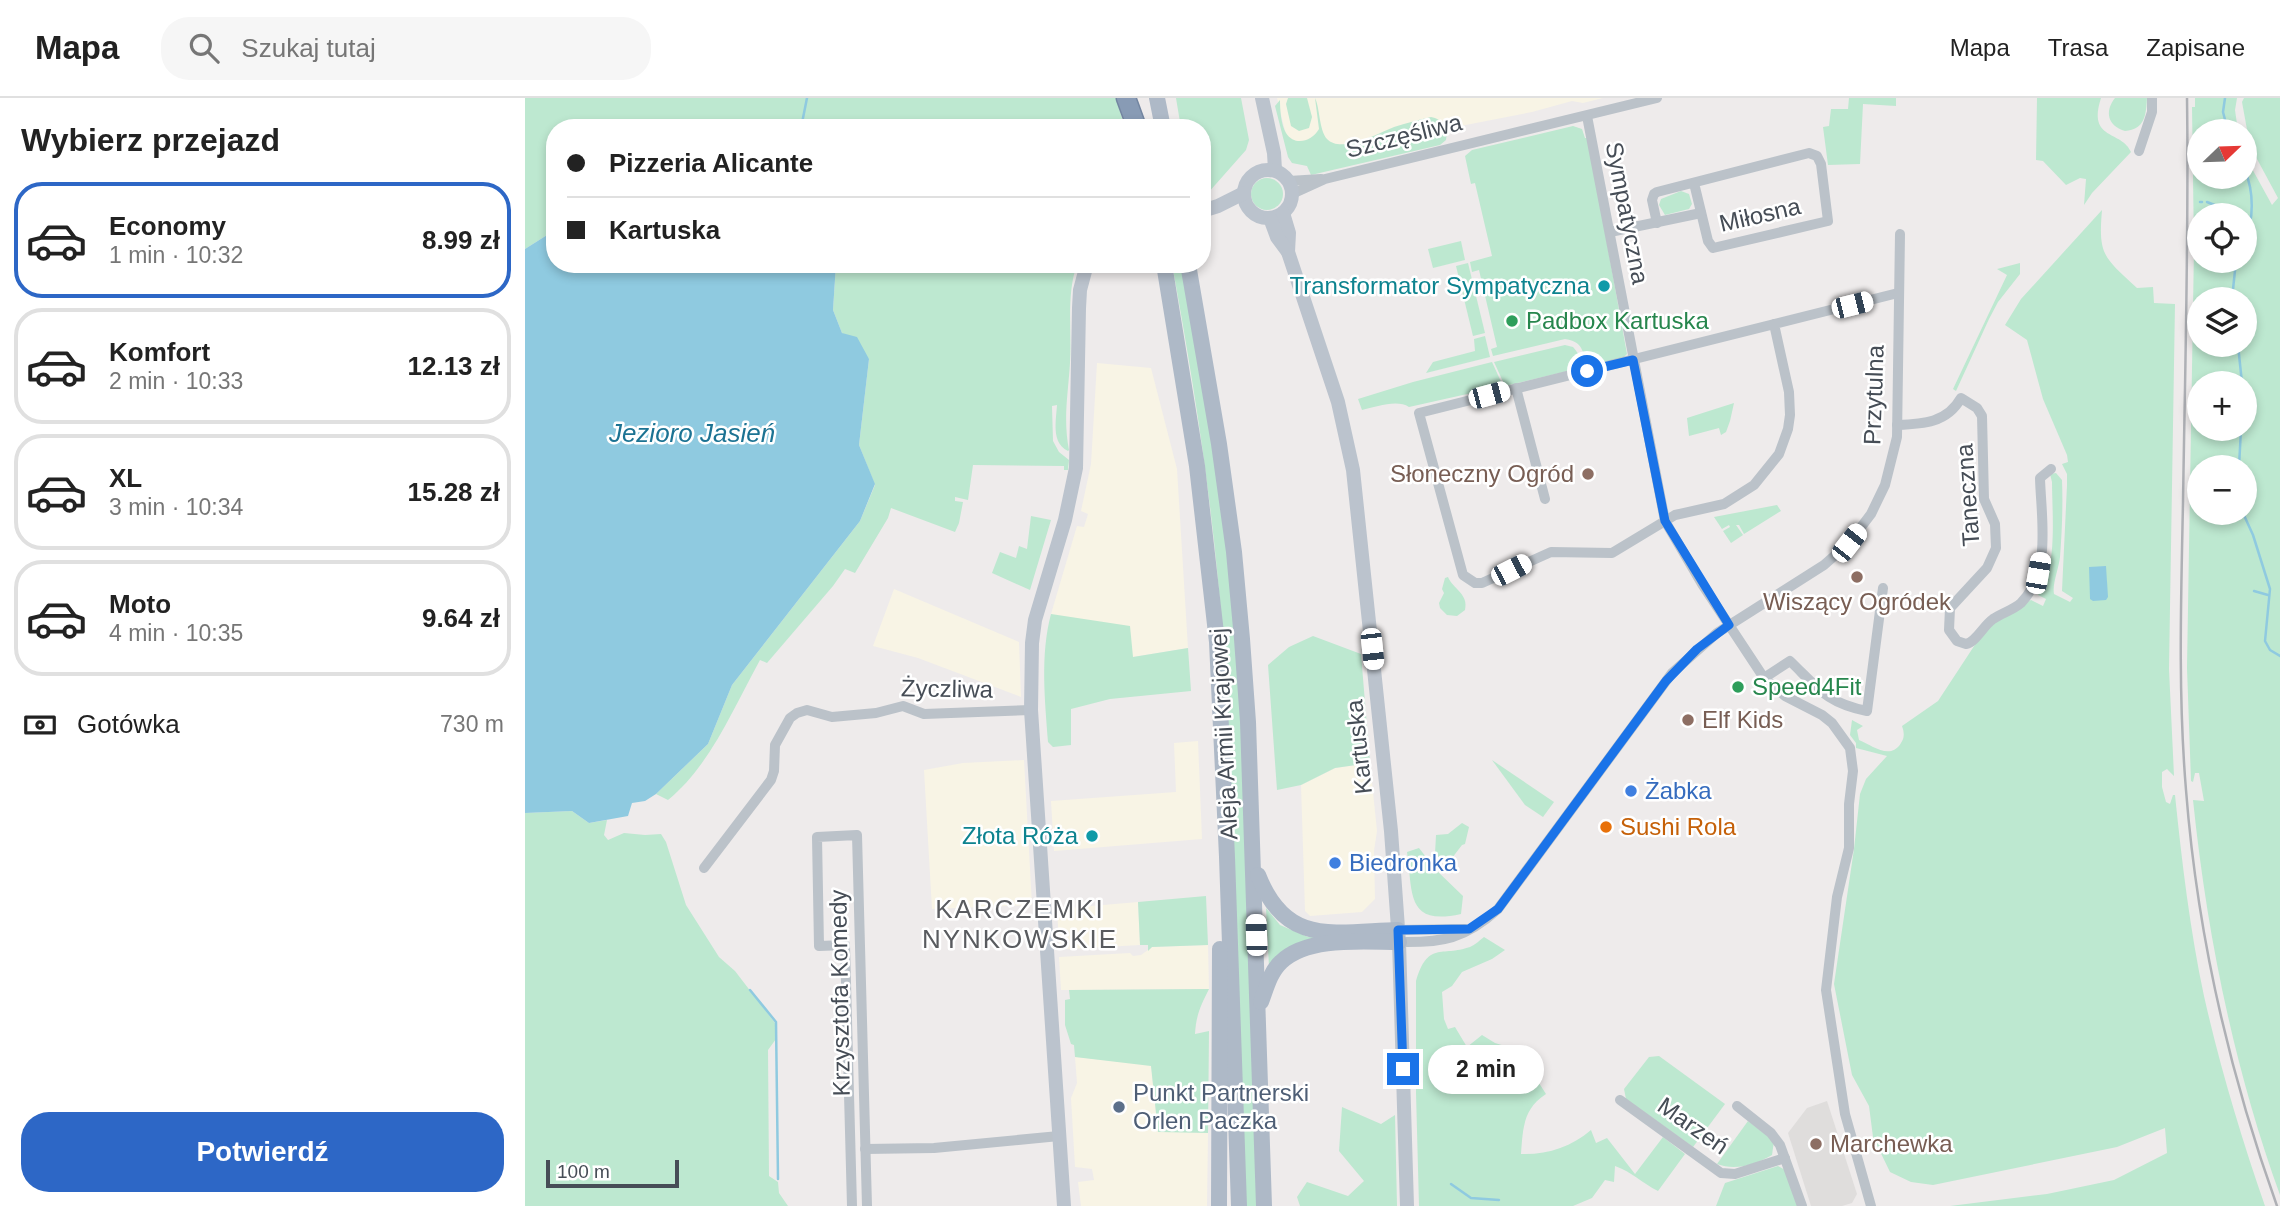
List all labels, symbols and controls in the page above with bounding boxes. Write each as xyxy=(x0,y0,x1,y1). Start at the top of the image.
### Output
search box xyxy=(161,17,651,80)
text: Mapa xyxy=(35,29,119,66)
icon: search xyxy=(185,29,223,67)
text: Szukaj tutaj xyxy=(241,33,376,63)
text: Mapa xyxy=(1950,34,2010,61)
text: Trasa xyxy=(2048,34,2108,61)
text: Zapisane xyxy=(2146,34,2245,61)
street label: Szczęśliwa xyxy=(1343,108,1465,163)
north arrow xyxy=(2187,119,2257,189)
map controls xyxy=(2187,119,2257,525)
text: Wybierz przejazd xyxy=(21,122,280,158)
street label: Sympatyczna xyxy=(1600,140,1655,287)
text: Pizzeria Alicante xyxy=(609,148,813,178)
street label: Miłosna xyxy=(1717,192,1804,237)
button: locate xyxy=(2187,203,2257,273)
icon: car xyxy=(25,209,88,272)
text: Economy xyxy=(109,211,226,241)
text: Kartuska xyxy=(609,215,720,245)
text: 8.99 zł xyxy=(422,225,500,255)
text: 1 min · 10:32 xyxy=(109,242,243,268)
place label: Transformator Sympatyczna xyxy=(1289,272,1591,299)
marker: Transformator Sympatyczna xyxy=(1596,278,1612,294)
button: layers xyxy=(2187,287,2257,357)
car xyxy=(1830,290,1875,320)
place label: Padbox Kartuska xyxy=(1526,307,1709,334)
marker: Padbox Kartuska xyxy=(1504,313,1520,329)
icon: car xyxy=(25,335,88,398)
text: Komfort xyxy=(109,337,210,367)
street label: Przytulna xyxy=(1858,344,1889,445)
text: 12.13 zł xyxy=(407,351,500,381)
route start xyxy=(1571,355,1603,387)
text: 2 min · 10:33 xyxy=(109,368,243,394)
button: + xyxy=(2187,371,2257,441)
car xyxy=(1466,379,1513,411)
water label: Jezioro Jasień xyxy=(608,418,775,448)
street label: Taneczna xyxy=(1950,442,1985,547)
button: − xyxy=(2187,455,2257,525)
place label: Słoneczny Ogród xyxy=(1390,460,1574,487)
icon: car xyxy=(25,461,88,524)
text: XL xyxy=(109,463,142,493)
marker: Słoneczny Ogród xyxy=(1580,466,1596,482)
text: 15.28 zł xyxy=(407,477,500,507)
text: 3 min · 10:34 xyxy=(109,494,243,520)
car xyxy=(1828,520,1871,566)
car xyxy=(2025,550,2052,596)
car xyxy=(1488,551,1535,589)
marker: Wiszący Ogródek xyxy=(1849,569,1865,585)
icon: car xyxy=(25,587,88,650)
place label: Wiszący Ogródek xyxy=(1763,588,1952,615)
text: Moto xyxy=(109,589,171,619)
text: 9.64 zł xyxy=(422,603,500,633)
text: 4 min · 10:35 xyxy=(109,620,243,646)
street label: Aleja Armii Krajowej xyxy=(1204,627,1243,841)
car xyxy=(1360,627,1385,671)
place label: Speed4Fit xyxy=(1752,673,1862,700)
street label: Życzliwa xyxy=(901,674,994,703)
marker: Speed4Fit xyxy=(1730,679,1746,695)
street label: Kartuska xyxy=(1340,698,1377,796)
icon: cash xyxy=(21,706,59,744)
place label: Elf Kids xyxy=(1702,706,1783,733)
text: Gotówka xyxy=(77,709,180,739)
text: 730 m xyxy=(440,711,504,737)
marker: Elf Kids xyxy=(1680,712,1696,728)
place label: Żabka xyxy=(1645,777,1712,804)
marker: Żabka xyxy=(1623,783,1639,799)
place label: Sushi Rola xyxy=(1620,813,1737,840)
marker: Sushi Rola xyxy=(1598,819,1614,835)
place label: Złota Róża xyxy=(962,822,1079,849)
marker: Złota Róża xyxy=(1084,828,1100,844)
place label: Biedronka xyxy=(1349,849,1458,876)
marker: Biedronka xyxy=(1327,855,1343,871)
street label: Krzysztofa Komedy xyxy=(824,889,855,1097)
district label: KARCZEMKI NYNKOWSKIE xyxy=(922,894,1118,954)
car xyxy=(1245,914,1268,956)
callout: 2 min xyxy=(1428,1044,1543,1094)
route end xyxy=(1387,1053,1419,1085)
text: 2 min xyxy=(1456,1056,1516,1082)
place label: Punkt Partnerski Orlen Paczka xyxy=(1133,1079,1309,1134)
street label: Marzeń xyxy=(1653,1092,1734,1160)
marker: Punkt Partnerski Orlen Paczka xyxy=(1111,1099,1127,1115)
button: Potwierdź xyxy=(21,1112,504,1192)
place label: Marchewka xyxy=(1830,1130,1953,1157)
marker: Marchewka xyxy=(1808,1136,1824,1152)
scale bar xyxy=(546,1157,679,1189)
text: 100 m xyxy=(557,1161,610,1182)

